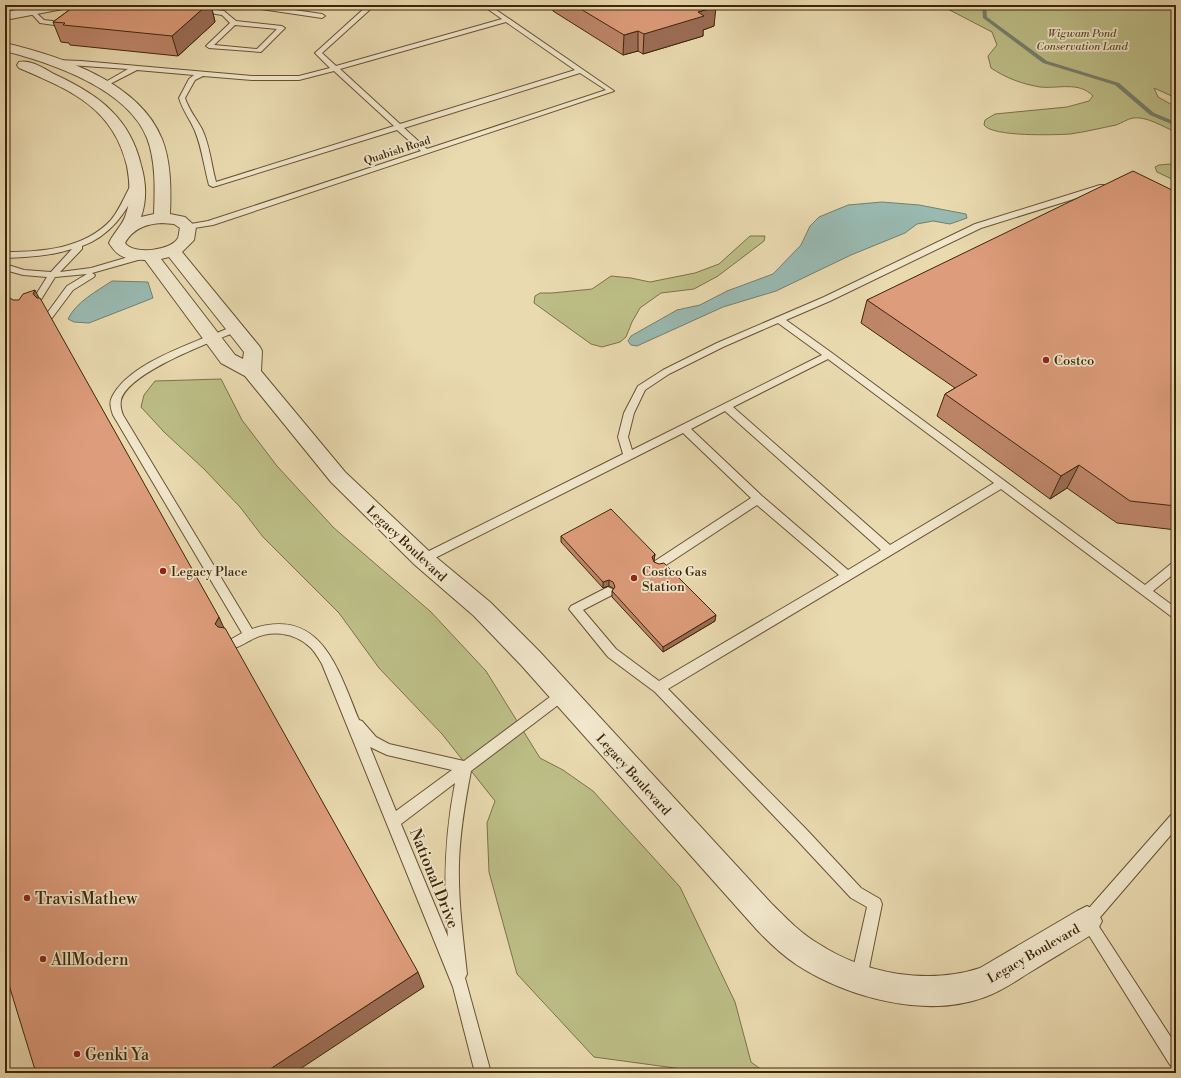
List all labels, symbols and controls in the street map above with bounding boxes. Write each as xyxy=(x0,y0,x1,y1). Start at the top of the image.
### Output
park label: Wigwam Pond Conservation Land xyxy=(1036,27,1128,54)
street label: Quabish Road xyxy=(362,133,433,168)
place label: Costco xyxy=(1054,353,1094,369)
marker: Costco xyxy=(1041,355,1051,365)
street label: Legacy Boulevard xyxy=(363,502,450,586)
place label: Legacy Place xyxy=(171,564,248,580)
place label: Costco Gas Station xyxy=(642,564,707,595)
marker: Legacy Place xyxy=(158,566,168,576)
marker: Costco Gas Station xyxy=(629,573,639,583)
street label: Legacy Boulevard xyxy=(592,731,674,819)
street label: National Drive xyxy=(405,825,463,931)
place label: TravisMathew xyxy=(35,889,138,909)
marker: TravisMathew xyxy=(22,893,32,903)
street label: Legacy Boulevard xyxy=(984,921,1083,987)
place label: AllModern xyxy=(50,950,129,970)
marker: AllModern xyxy=(38,954,48,964)
place label: Genki Ya xyxy=(85,1045,150,1065)
marker: Genki Ya xyxy=(72,1049,82,1059)

